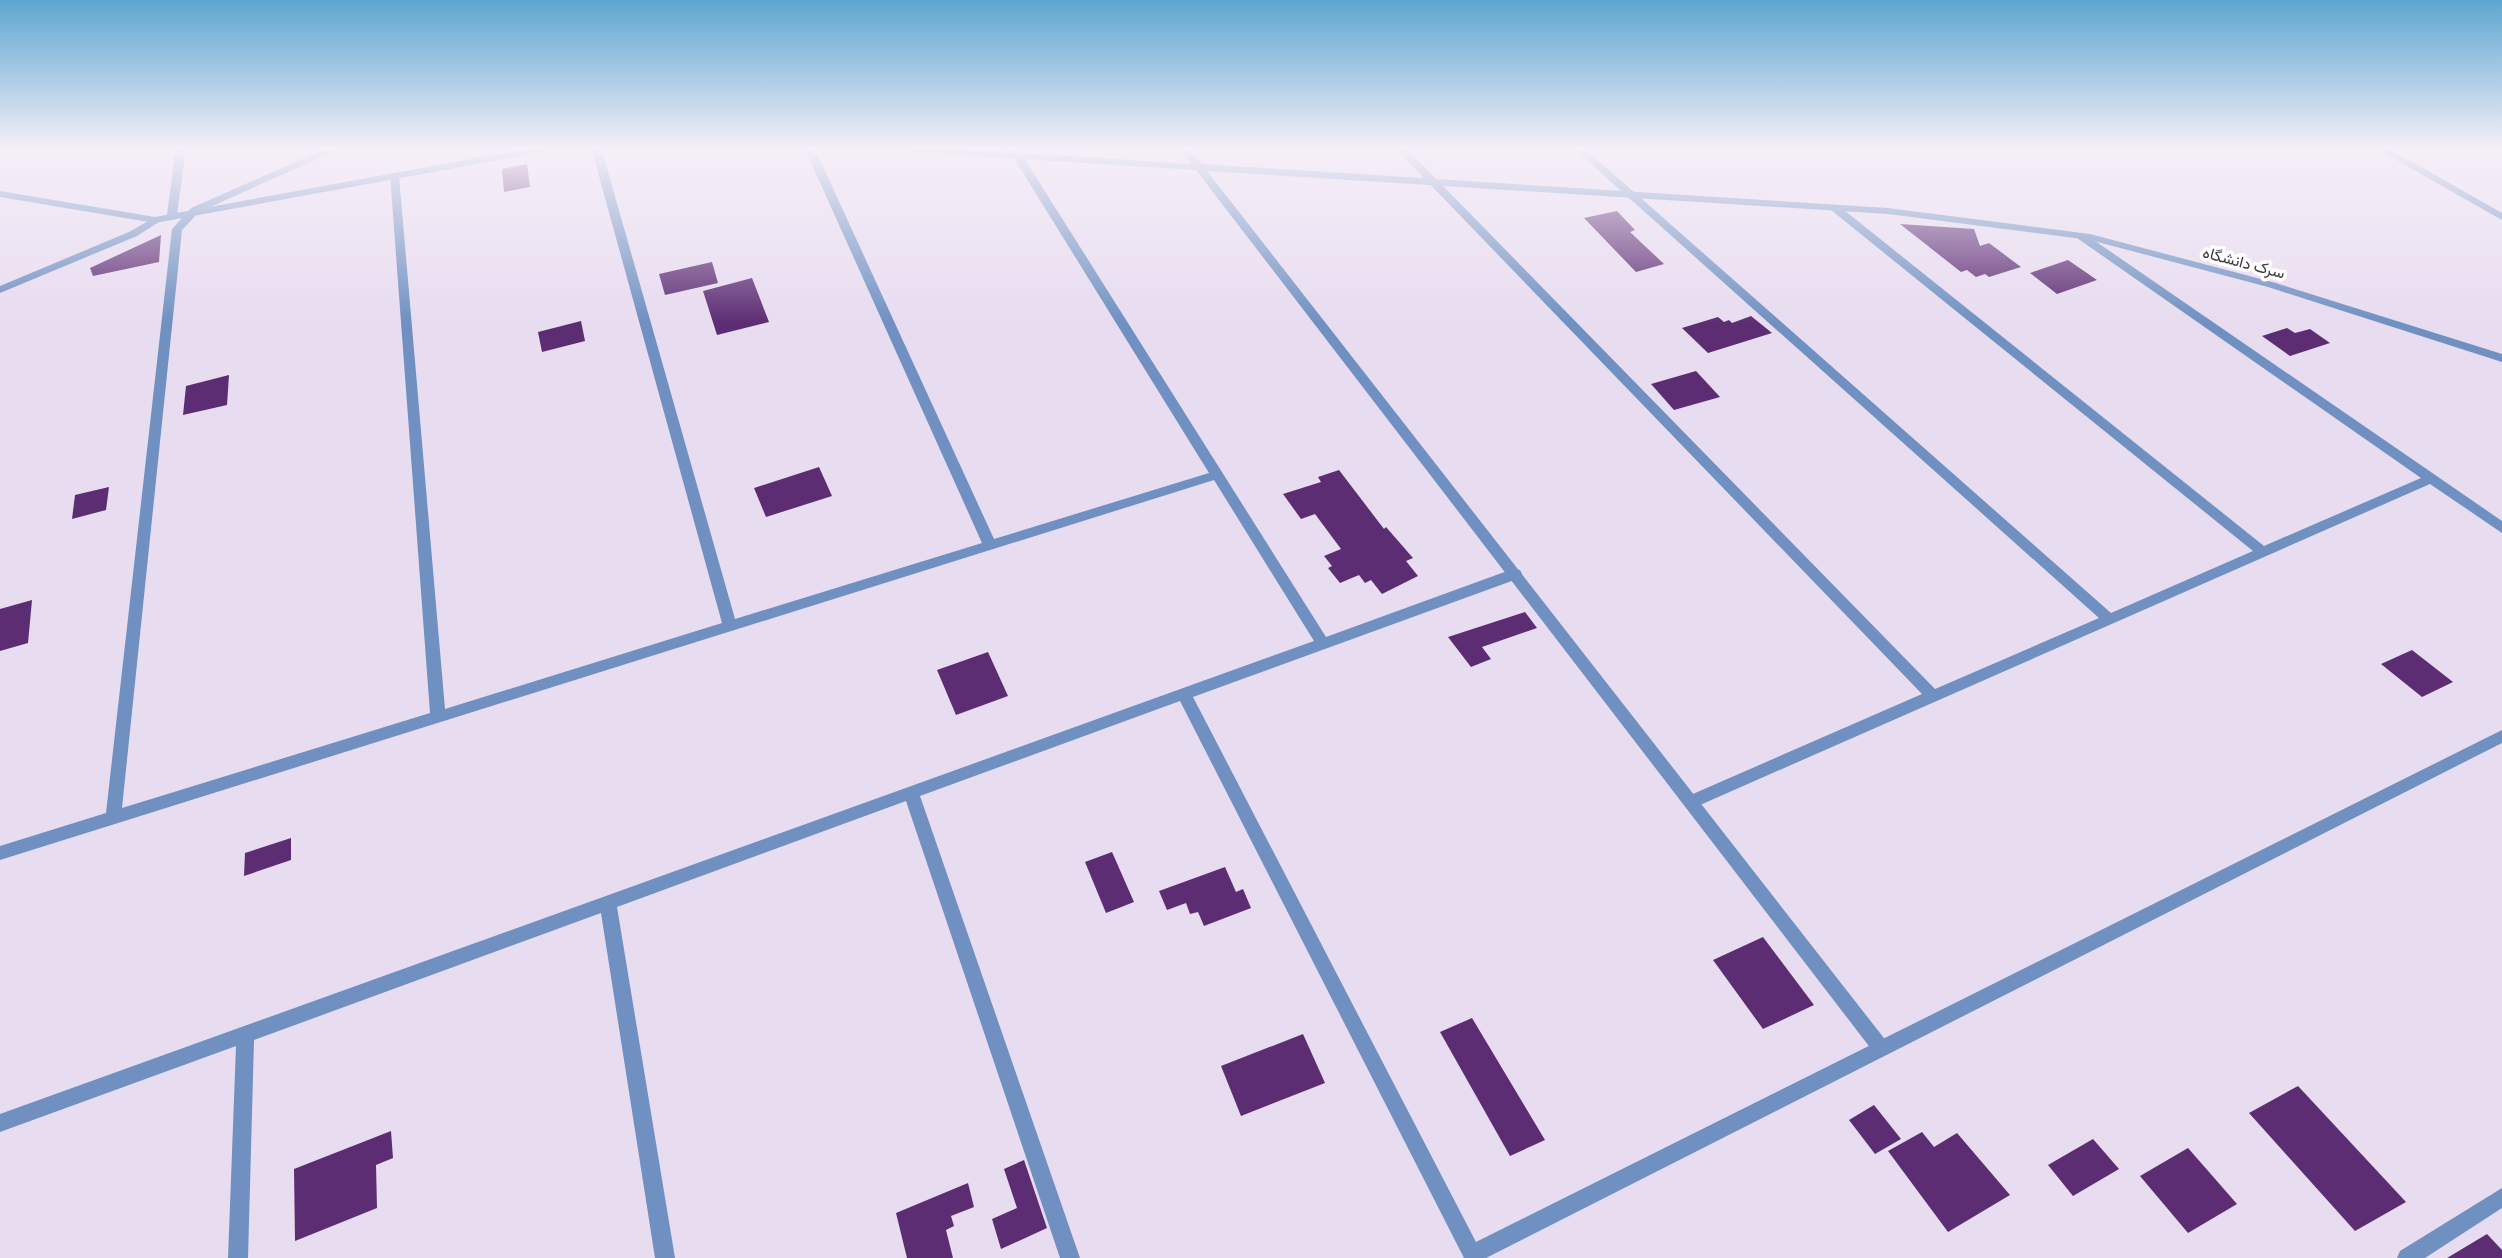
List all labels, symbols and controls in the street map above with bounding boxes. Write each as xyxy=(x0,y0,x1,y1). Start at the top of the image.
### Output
street label: سرک دانشگاه xyxy=(2200,242,2287,284)

